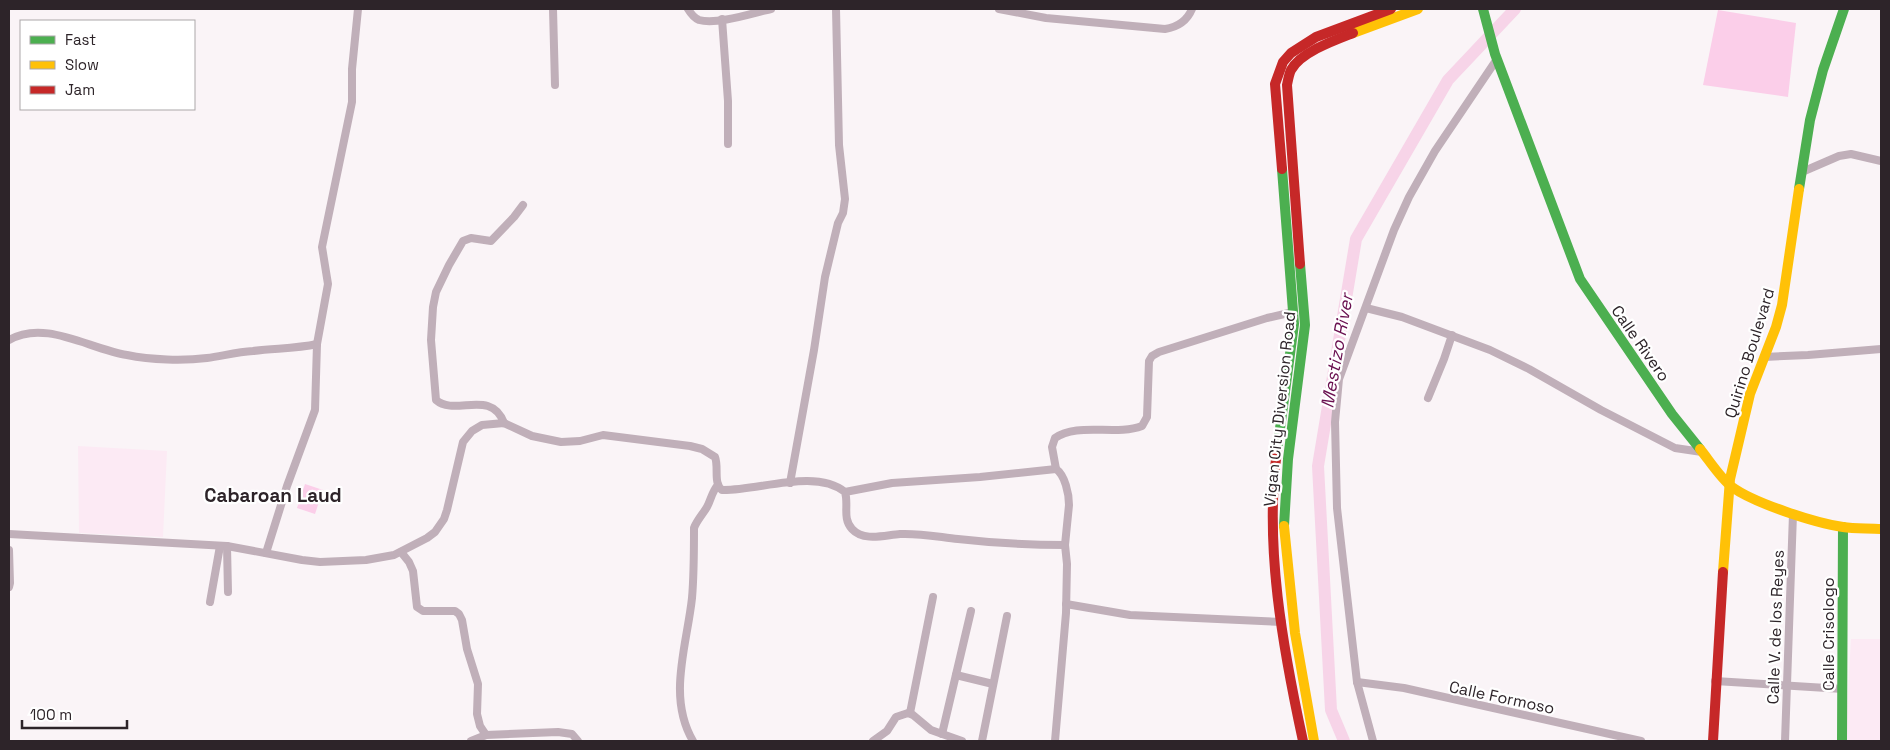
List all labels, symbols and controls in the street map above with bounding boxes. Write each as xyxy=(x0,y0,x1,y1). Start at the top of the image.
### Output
legend xyxy=(20,20,195,110)
text: Fast xyxy=(65,30,96,49)
text: Slow xyxy=(65,55,99,74)
text: Jam xyxy=(65,80,95,99)
street label: Quirino Boulevard xyxy=(1720,285,1779,421)
water label: Mestizo River xyxy=(1315,290,1358,410)
street label: Calle Rivero xyxy=(1607,301,1675,385)
street label: Vigan City Diversion Road xyxy=(1259,310,1300,508)
district label: Cabaroan Laud xyxy=(204,483,342,508)
street label: Calle V. de los Reyes xyxy=(1762,549,1789,705)
street label: Calle Crisologo xyxy=(1818,577,1839,691)
street label: Calle Formoso xyxy=(1447,676,1557,719)
scale bar xyxy=(22,698,128,730)
text: 100 m xyxy=(30,705,72,724)

